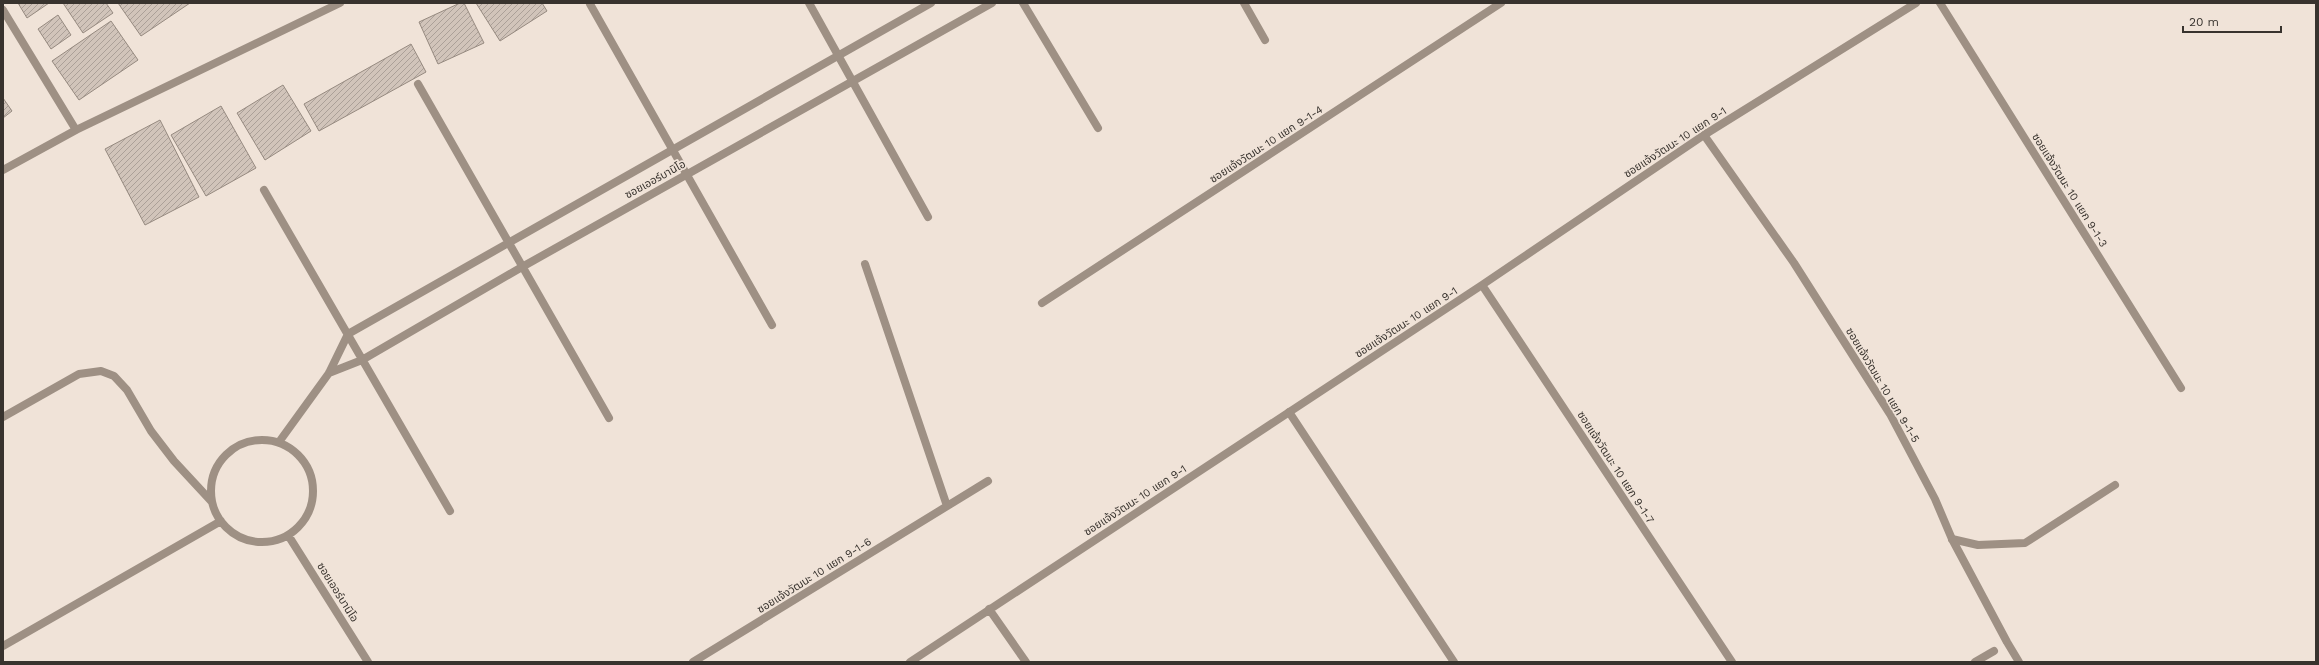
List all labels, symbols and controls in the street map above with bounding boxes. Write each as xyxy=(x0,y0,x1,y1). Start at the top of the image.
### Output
scale bar xyxy=(2183,8,2281,34)
text: 20 m xyxy=(2189,15,2219,29)
street label: ซอยแจ้งวัฒนะ 10 แยก 9-1-4 xyxy=(1207,103,1325,186)
street label: ซอยแจ้งวัฒนะ 10 แยก 9-1 xyxy=(1621,104,1729,181)
street label: ซอยแจ้งวัฒนะ 10 แยก 9-1-3 xyxy=(2029,131,2110,250)
street label: ซอยเออร์บานิโอ xyxy=(623,157,688,201)
street label: ซอยแจ้งวัฒนะ 10 แยก 9-1 xyxy=(1352,284,1460,361)
street label: ซอยแจ้งวัฒนะ 10 แยก 9-1-5 xyxy=(1843,325,1922,445)
street label: ซอยแจ้งวัฒนะ 10 แยก 9-1-7 xyxy=(1574,409,1657,526)
street label: ซอยแจ้งวัฒนะ 10 แยก 9-1 xyxy=(1081,462,1189,539)
street label: ซอยแจ้งวัฒนะ 10 แยก 9-1-6 xyxy=(755,535,874,616)
street label: ซอยเออร์บานิโอ xyxy=(314,560,361,624)

